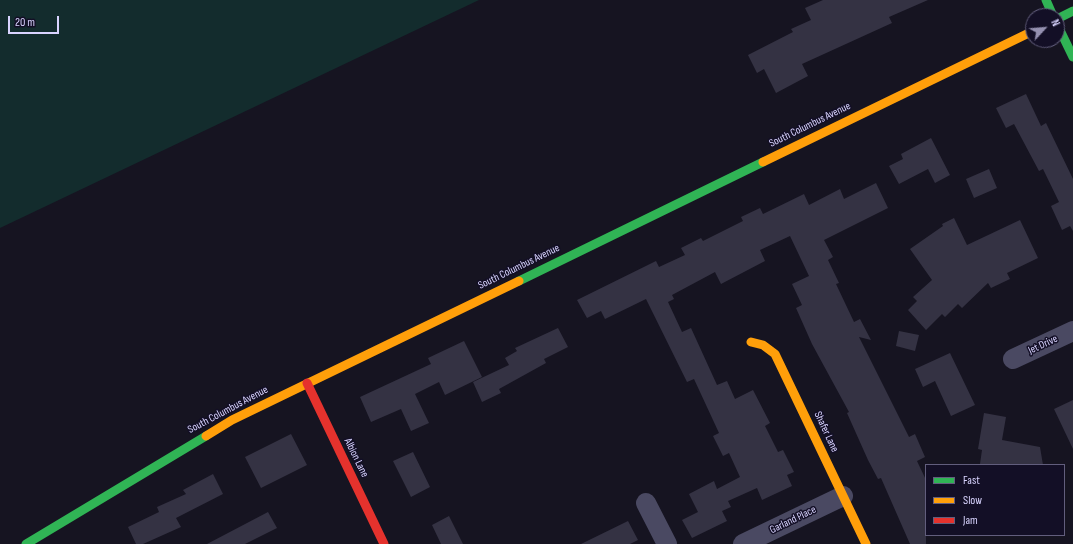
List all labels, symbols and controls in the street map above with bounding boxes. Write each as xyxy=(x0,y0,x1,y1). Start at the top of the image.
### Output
scale bar xyxy=(10,8,61,34)
north arrow xyxy=(1025,8,1065,48)
text: 20 m xyxy=(15,15,35,30)
text: N xyxy=(1048,17,1062,28)
street label: South Columbus Avenue xyxy=(767,100,853,150)
street label: South Columbus Avenue xyxy=(476,242,562,292)
street label: Jet Drive xyxy=(1026,332,1060,358)
street label: South Columbus Avenue xyxy=(186,383,270,437)
street label: Shafer Lane xyxy=(811,410,841,454)
street label: Albion Lane xyxy=(341,436,371,480)
legend xyxy=(925,464,1065,536)
text: Fast xyxy=(963,473,980,488)
text: Slow xyxy=(963,493,982,508)
street label: Garland Place xyxy=(768,503,818,537)
text: Jam xyxy=(963,513,978,528)

